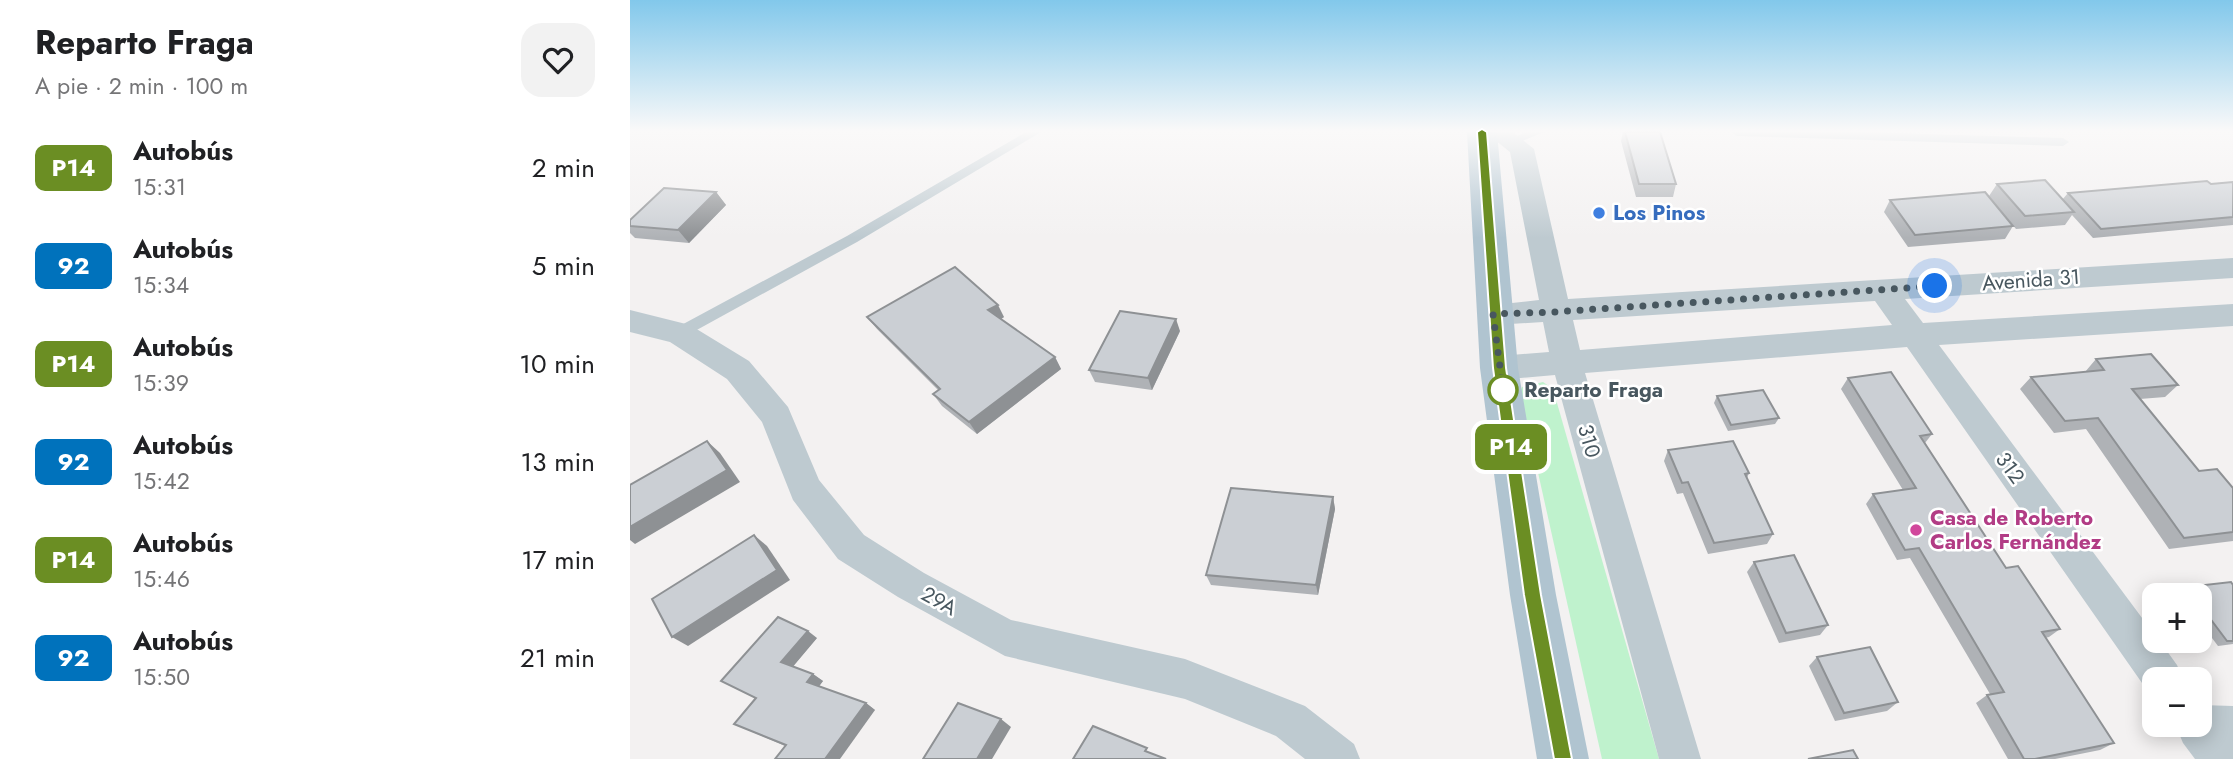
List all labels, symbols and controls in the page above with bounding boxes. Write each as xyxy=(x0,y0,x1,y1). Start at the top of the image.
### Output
text: Reparto Fraga xyxy=(35,19,254,66)
button: heart xyxy=(521,23,595,97)
text: A pie · 2 min · 100 m xyxy=(35,69,248,103)
text: Autobús xyxy=(133,132,233,170)
text: 2 min xyxy=(532,149,595,187)
text: P14 xyxy=(52,150,95,185)
text: 15:31 xyxy=(133,170,186,204)
place label: Los Pinos xyxy=(1613,198,1706,228)
marker: Los Pinos xyxy=(1591,205,1607,221)
text: Autobús xyxy=(133,230,233,268)
text: 5 min xyxy=(532,247,595,285)
text: 92 xyxy=(58,248,89,283)
street label: Avenida 31 xyxy=(1981,262,2081,298)
text: 15:34 xyxy=(133,268,189,302)
your location xyxy=(1917,268,1952,303)
text: Autobús xyxy=(133,328,233,366)
text: 10 min xyxy=(519,345,595,383)
text: P14 xyxy=(52,346,95,381)
text: 15:39 xyxy=(133,366,189,400)
marker: Reparto Fraga xyxy=(1488,375,1518,405)
place label: Reparto Fraga xyxy=(1524,375,1663,405)
street label: 310 xyxy=(1570,421,1608,461)
line badge: P14 xyxy=(1471,424,1551,470)
text: Autobús xyxy=(133,426,233,464)
text: P14 xyxy=(1489,429,1533,464)
text: 13 min xyxy=(521,443,595,481)
text: 92 xyxy=(58,444,89,479)
street label: 312 xyxy=(1988,446,2032,490)
text: 15:42 xyxy=(133,464,190,498)
place label: Casa de Roberto Carlos Fernández xyxy=(1930,503,2102,557)
marker: Casa de Roberto Carlos Fernández xyxy=(1908,522,1924,538)
text: Autobús xyxy=(133,524,233,562)
text: 17 min xyxy=(521,541,595,579)
text: P14 xyxy=(52,542,95,577)
text: 15:46 xyxy=(133,562,190,596)
street label: 29A xyxy=(916,579,962,623)
map controls xyxy=(2142,583,2212,737)
button: + xyxy=(2142,583,2212,653)
text: Autobús xyxy=(133,622,233,660)
text: 21 min xyxy=(520,639,595,677)
text: 92 xyxy=(58,640,89,675)
text: 15:50 xyxy=(133,660,190,694)
button: − xyxy=(2142,667,2212,737)

